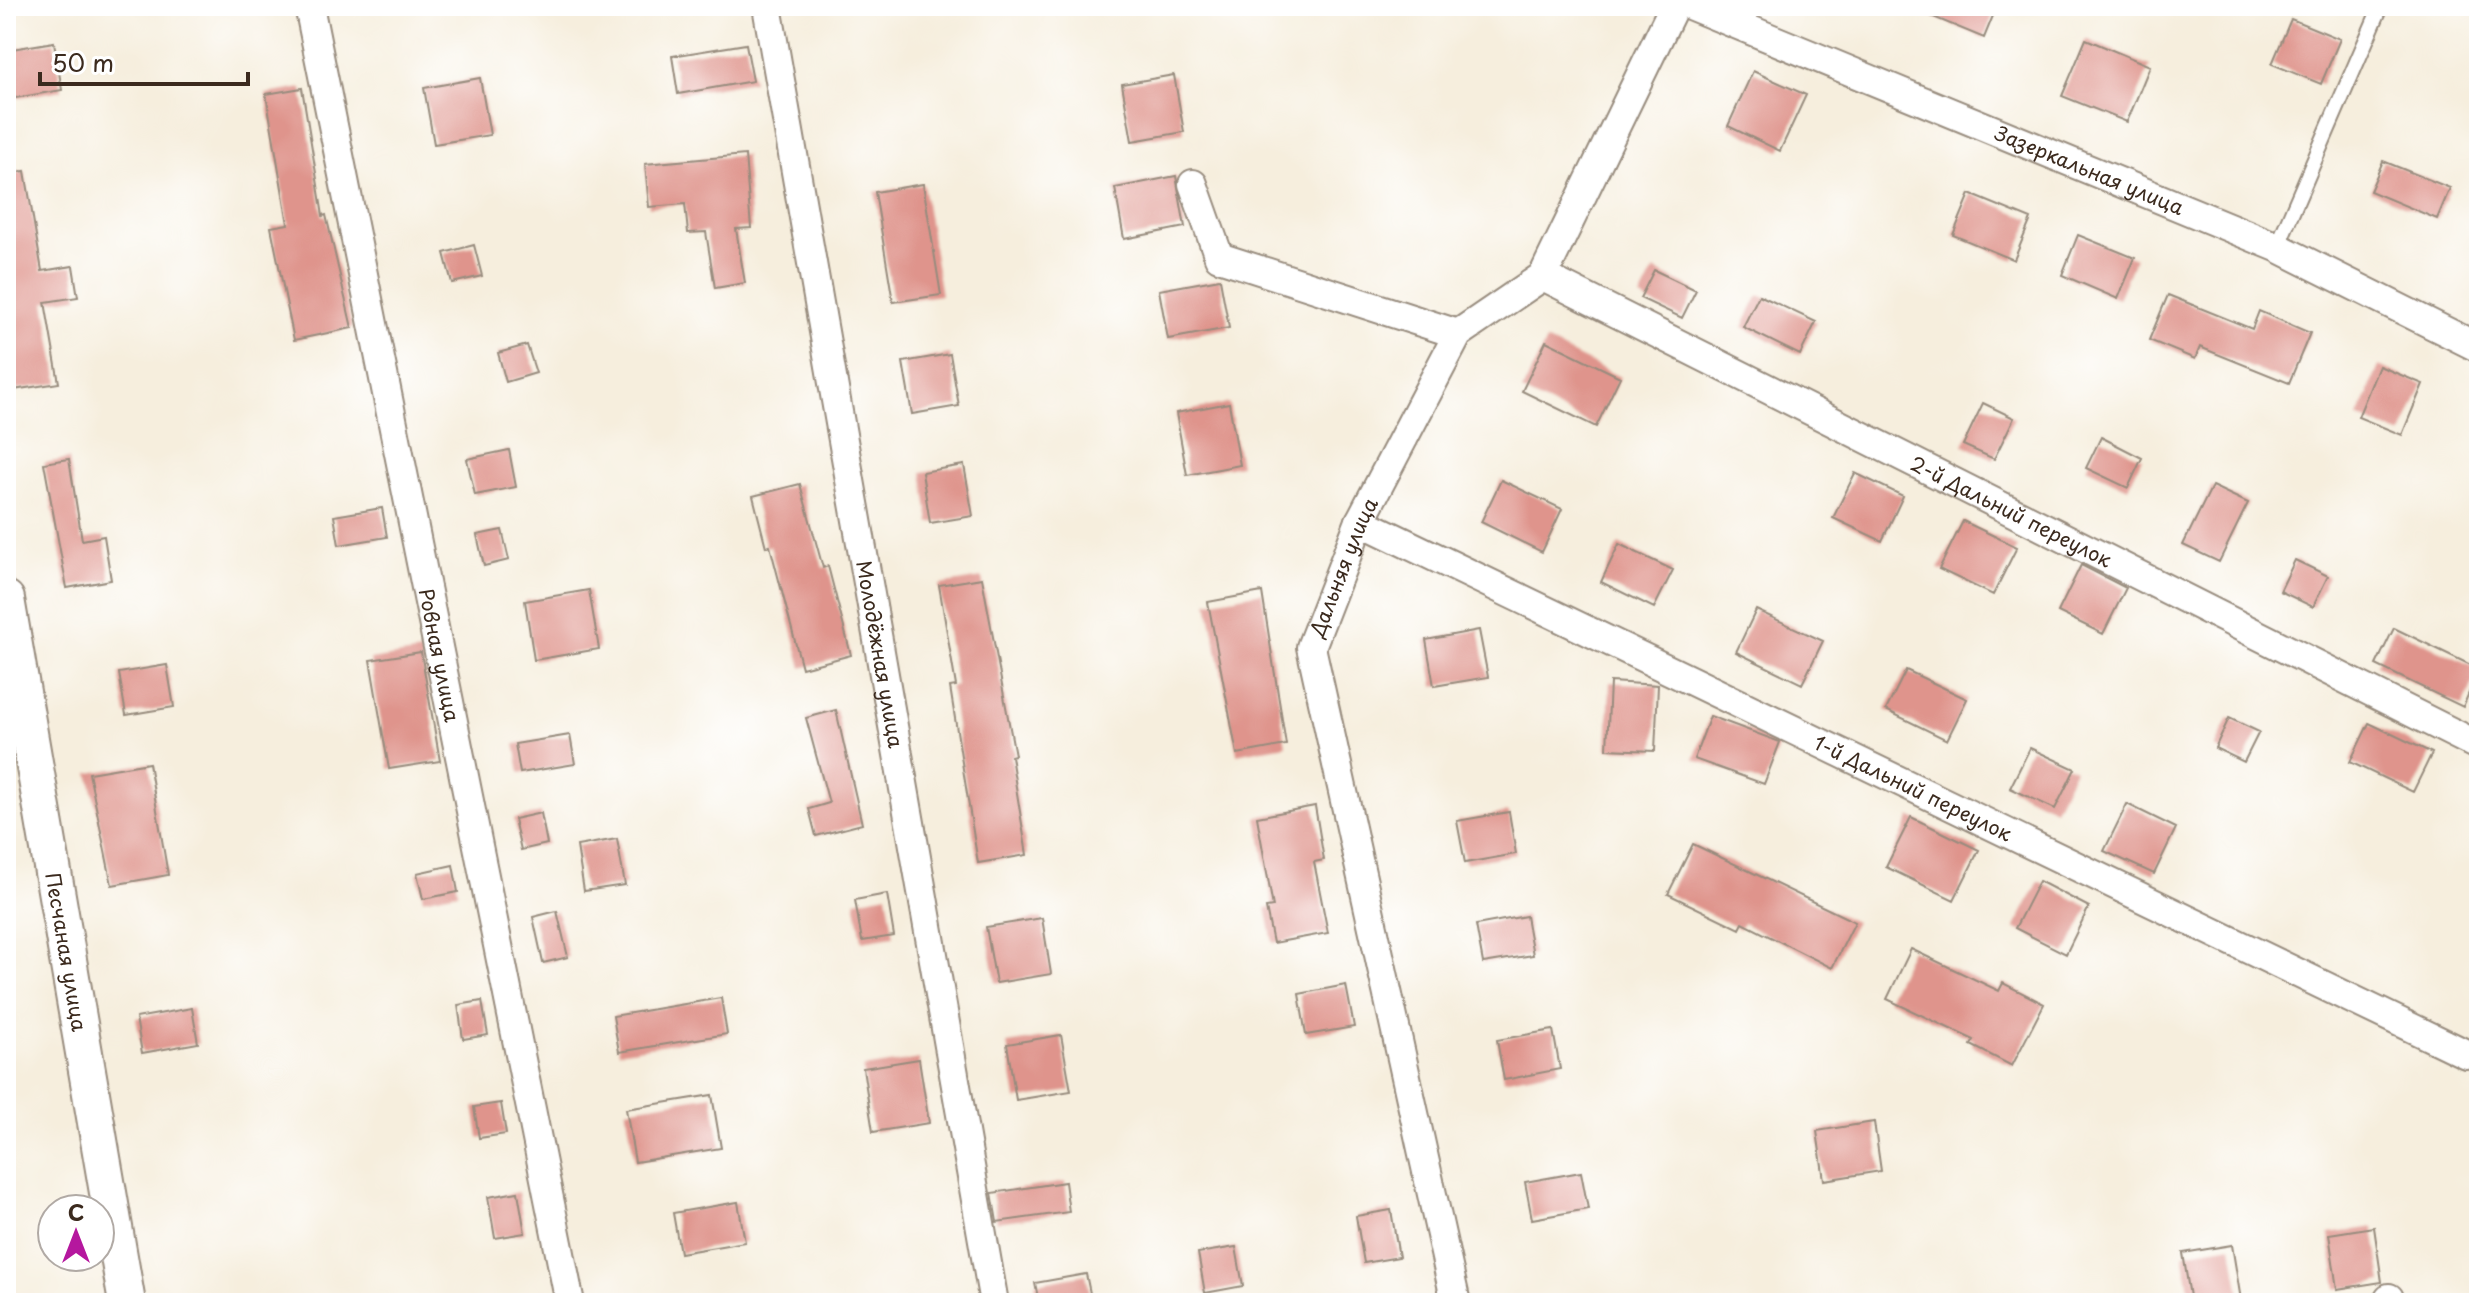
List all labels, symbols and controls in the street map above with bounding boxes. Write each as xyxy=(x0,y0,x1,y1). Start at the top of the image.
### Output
scale bar xyxy=(40,36,248,86)
text: 50 m xyxy=(52,44,114,80)
street label: Зазеркальная улица xyxy=(1990,117,2189,222)
street label: 2-й Дальний переулок xyxy=(1905,448,2117,574)
street label: Дальняя улица xyxy=(1301,492,1385,642)
street label: Молодёжная улица xyxy=(849,558,912,751)
street label: Ровная улица xyxy=(412,586,468,725)
street label: 1-й Дальний переулок xyxy=(1809,727,2017,848)
street label: Песчаная улица xyxy=(38,870,95,1034)
north arrow xyxy=(36,1193,116,1273)
text: С xyxy=(68,1195,84,1228)

